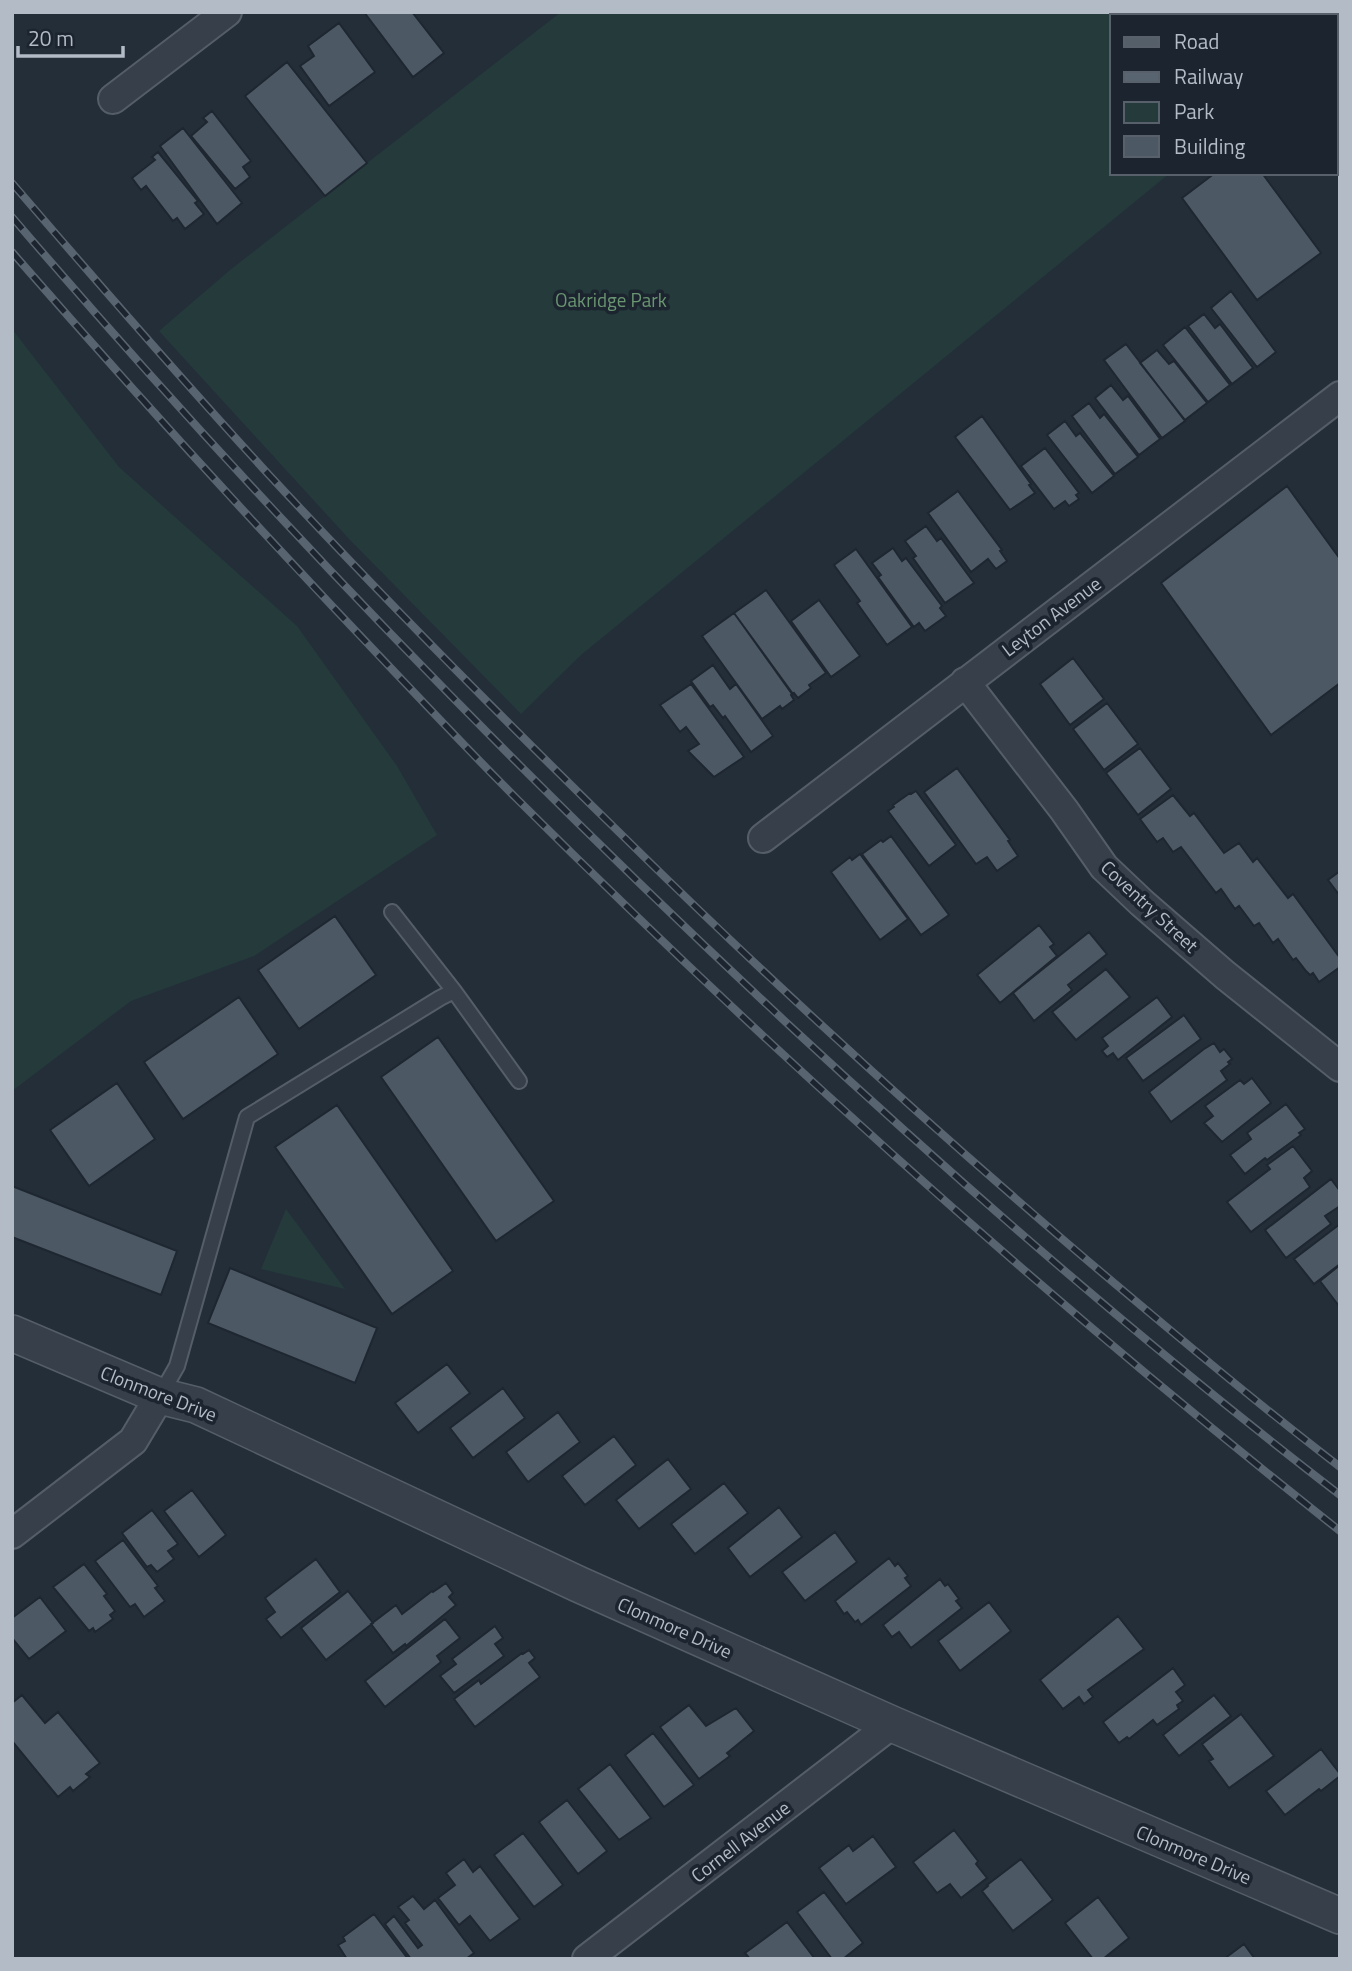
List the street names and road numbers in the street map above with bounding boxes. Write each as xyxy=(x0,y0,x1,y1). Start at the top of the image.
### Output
street label: Leyton Avenue xyxy=(995,569,1107,663)
street label: Coventry Street xyxy=(1095,853,1206,959)
street label: Clonmore Drive xyxy=(97,1357,221,1429)
street label: Clonmore Drive xyxy=(613,1589,737,1665)
street label: Cornell Avenue xyxy=(684,1793,796,1889)
street label: Clonmore Drive xyxy=(1132,1817,1256,1891)

